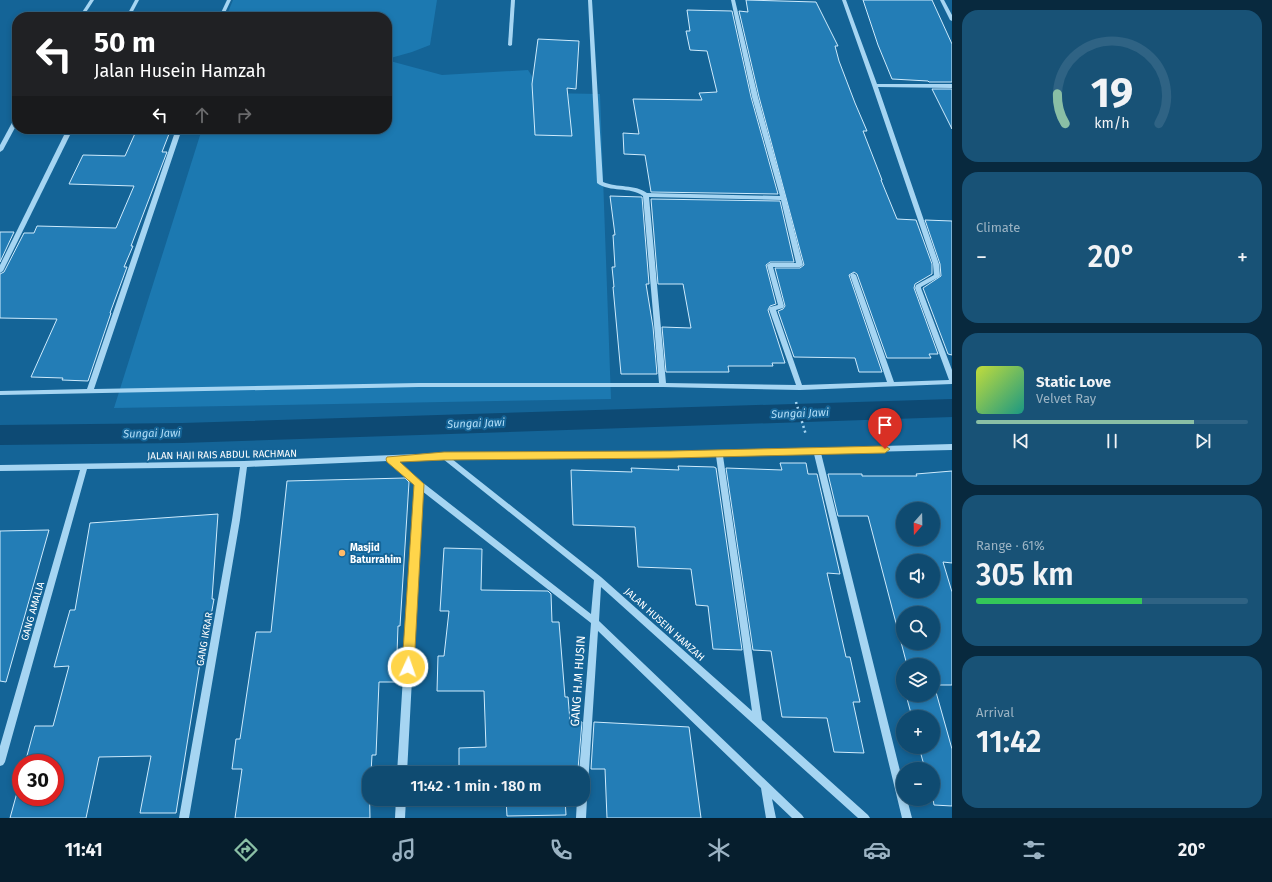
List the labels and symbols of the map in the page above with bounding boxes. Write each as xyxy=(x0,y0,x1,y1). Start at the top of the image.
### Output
water label: Sungai Jawi xyxy=(770,406,829,421)
pin xyxy=(868,408,902,449)
water label: Sungai Jawi xyxy=(446,416,505,431)
water label: Sungai Jawi xyxy=(122,426,181,441)
street label: JALAN HAJI RAIS ABDUL RACHMAN xyxy=(147,448,297,462)
north arrow xyxy=(896,502,940,546)
place label: Masjid Baturrahim xyxy=(350,542,401,566)
marker: Masjid Baturrahim xyxy=(337,548,347,558)
street label: GANG AMALIA xyxy=(19,580,47,642)
street label: JALAN HUSEIN HAMZAH xyxy=(622,586,707,664)
street label: GANG IKRAR xyxy=(194,611,216,667)
street label: GANG H.M HUSIN xyxy=(568,635,588,727)
position arrow xyxy=(387,646,429,688)
speed limit sign: 30 xyxy=(12,754,64,806)

